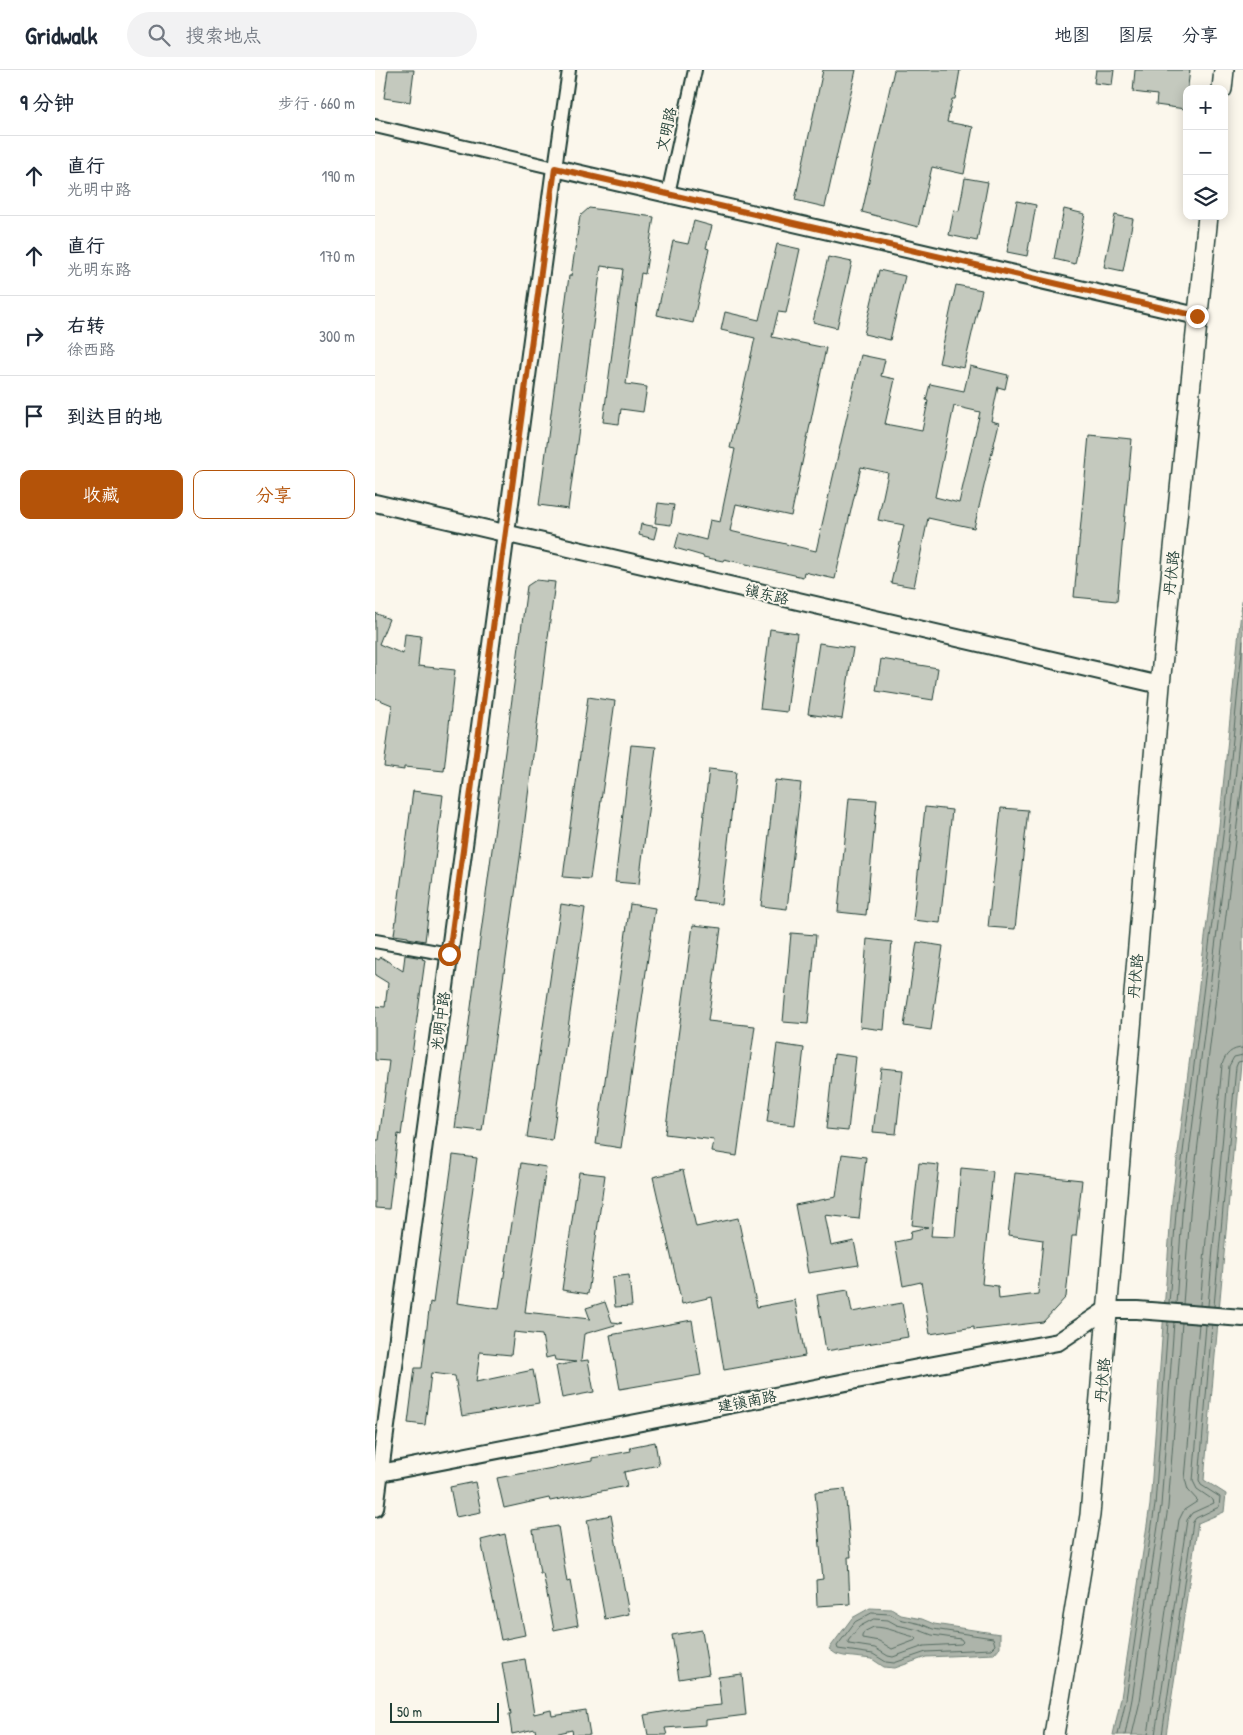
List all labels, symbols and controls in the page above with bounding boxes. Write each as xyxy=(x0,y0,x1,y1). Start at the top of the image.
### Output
search box xyxy=(127,12,477,57)
text: Gridwalk xyxy=(25,19,97,51)
icon: search xyxy=(145,21,173,49)
text: 搜索地点 xyxy=(185,22,261,48)
text: 地图 xyxy=(1054,22,1090,47)
text: 图层 xyxy=(1118,22,1154,47)
text: 分享 xyxy=(1182,22,1218,47)
map controls xyxy=(1183,85,1228,220)
button: + xyxy=(1183,85,1228,130)
text: 9 分钟 xyxy=(20,88,75,117)
text: 步行 · 660 m xyxy=(278,92,355,114)
street label: 文明路 xyxy=(651,105,681,153)
button: − xyxy=(1183,130,1228,175)
text: 直行 xyxy=(67,152,105,178)
icon: ahead xyxy=(20,162,48,190)
text: 190 m xyxy=(322,165,355,187)
button: layers xyxy=(1183,175,1228,220)
text: 光明中路 xyxy=(67,178,131,200)
text: 直行 xyxy=(67,232,105,258)
icon: ahead xyxy=(20,242,48,270)
text: 170 m xyxy=(320,245,355,267)
text: 光明东路 xyxy=(67,258,131,280)
route end xyxy=(1186,305,1209,328)
text: 右转 xyxy=(67,312,105,338)
icon: right xyxy=(20,322,48,350)
text: 300 m xyxy=(319,325,355,347)
text: 徐西路 xyxy=(67,338,115,360)
icon: arrive xyxy=(20,402,48,430)
text: 到达目的地 xyxy=(67,403,162,429)
button: 收藏 xyxy=(20,470,183,519)
button: 分享 xyxy=(193,470,355,519)
street label: 丹伏路 xyxy=(1158,550,1184,596)
street label: 镇东路 xyxy=(743,579,791,609)
route start xyxy=(438,943,461,966)
street label: 丹伏路 xyxy=(1123,953,1147,999)
street label: 光明中路 xyxy=(425,990,455,1052)
street label: 丹伏路 xyxy=(1090,1357,1114,1403)
street label: 建镇南路 xyxy=(716,1385,778,1417)
scale bar xyxy=(390,1700,499,1723)
text: 50 m xyxy=(397,1702,422,1721)

